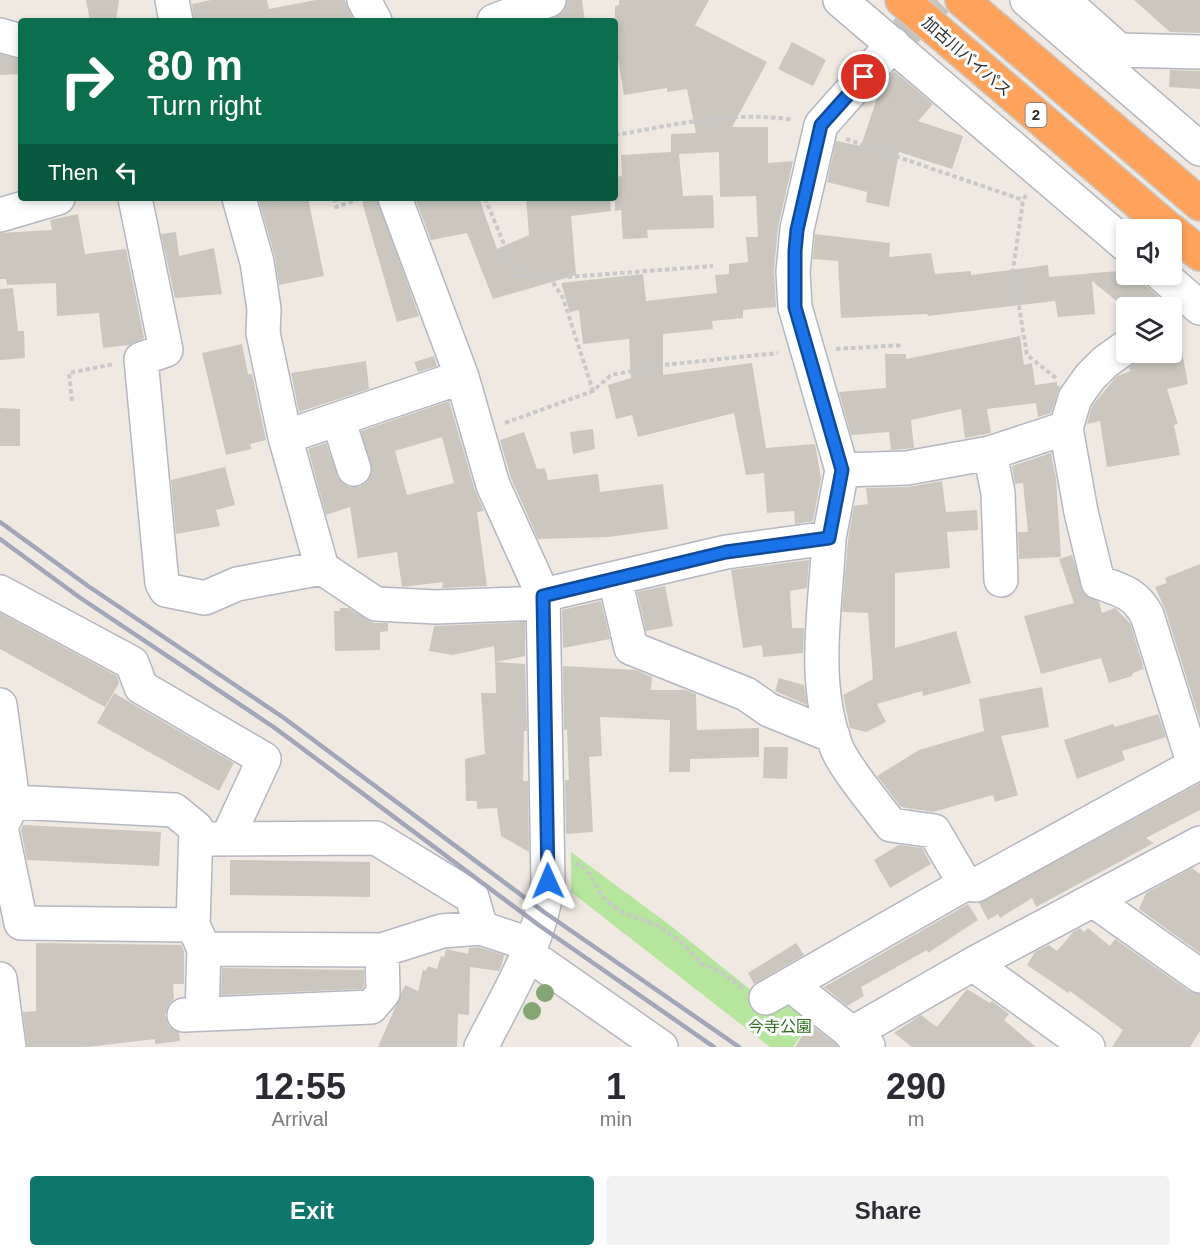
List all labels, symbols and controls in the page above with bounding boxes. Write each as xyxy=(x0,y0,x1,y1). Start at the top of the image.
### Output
street label: 加古川バイパス xyxy=(919,13,1014,99)
icon: right xyxy=(48,42,126,120)
text: 80 m xyxy=(147,42,243,89)
pin xyxy=(838,51,889,102)
icon: arrive xyxy=(847,60,880,93)
text: Turn right xyxy=(147,91,262,121)
road number: 2 xyxy=(1026,103,1046,127)
icon: left xyxy=(110,156,143,189)
text: Then xyxy=(48,160,98,185)
map controls xyxy=(1116,219,1182,363)
button: sound xyxy=(1116,219,1182,285)
button: layers xyxy=(1116,297,1182,363)
position arrow xyxy=(516,849,580,913)
park label: 今寺公園 xyxy=(748,1018,812,1035)
text: 12:55 xyxy=(254,1066,346,1107)
text: 1 xyxy=(606,1066,626,1107)
text: 290 xyxy=(886,1066,946,1107)
text: Arrival xyxy=(272,1108,328,1130)
text: min xyxy=(600,1108,632,1130)
text: m xyxy=(908,1108,924,1130)
button: Exit xyxy=(30,1176,594,1245)
button: Share xyxy=(606,1176,1170,1245)

